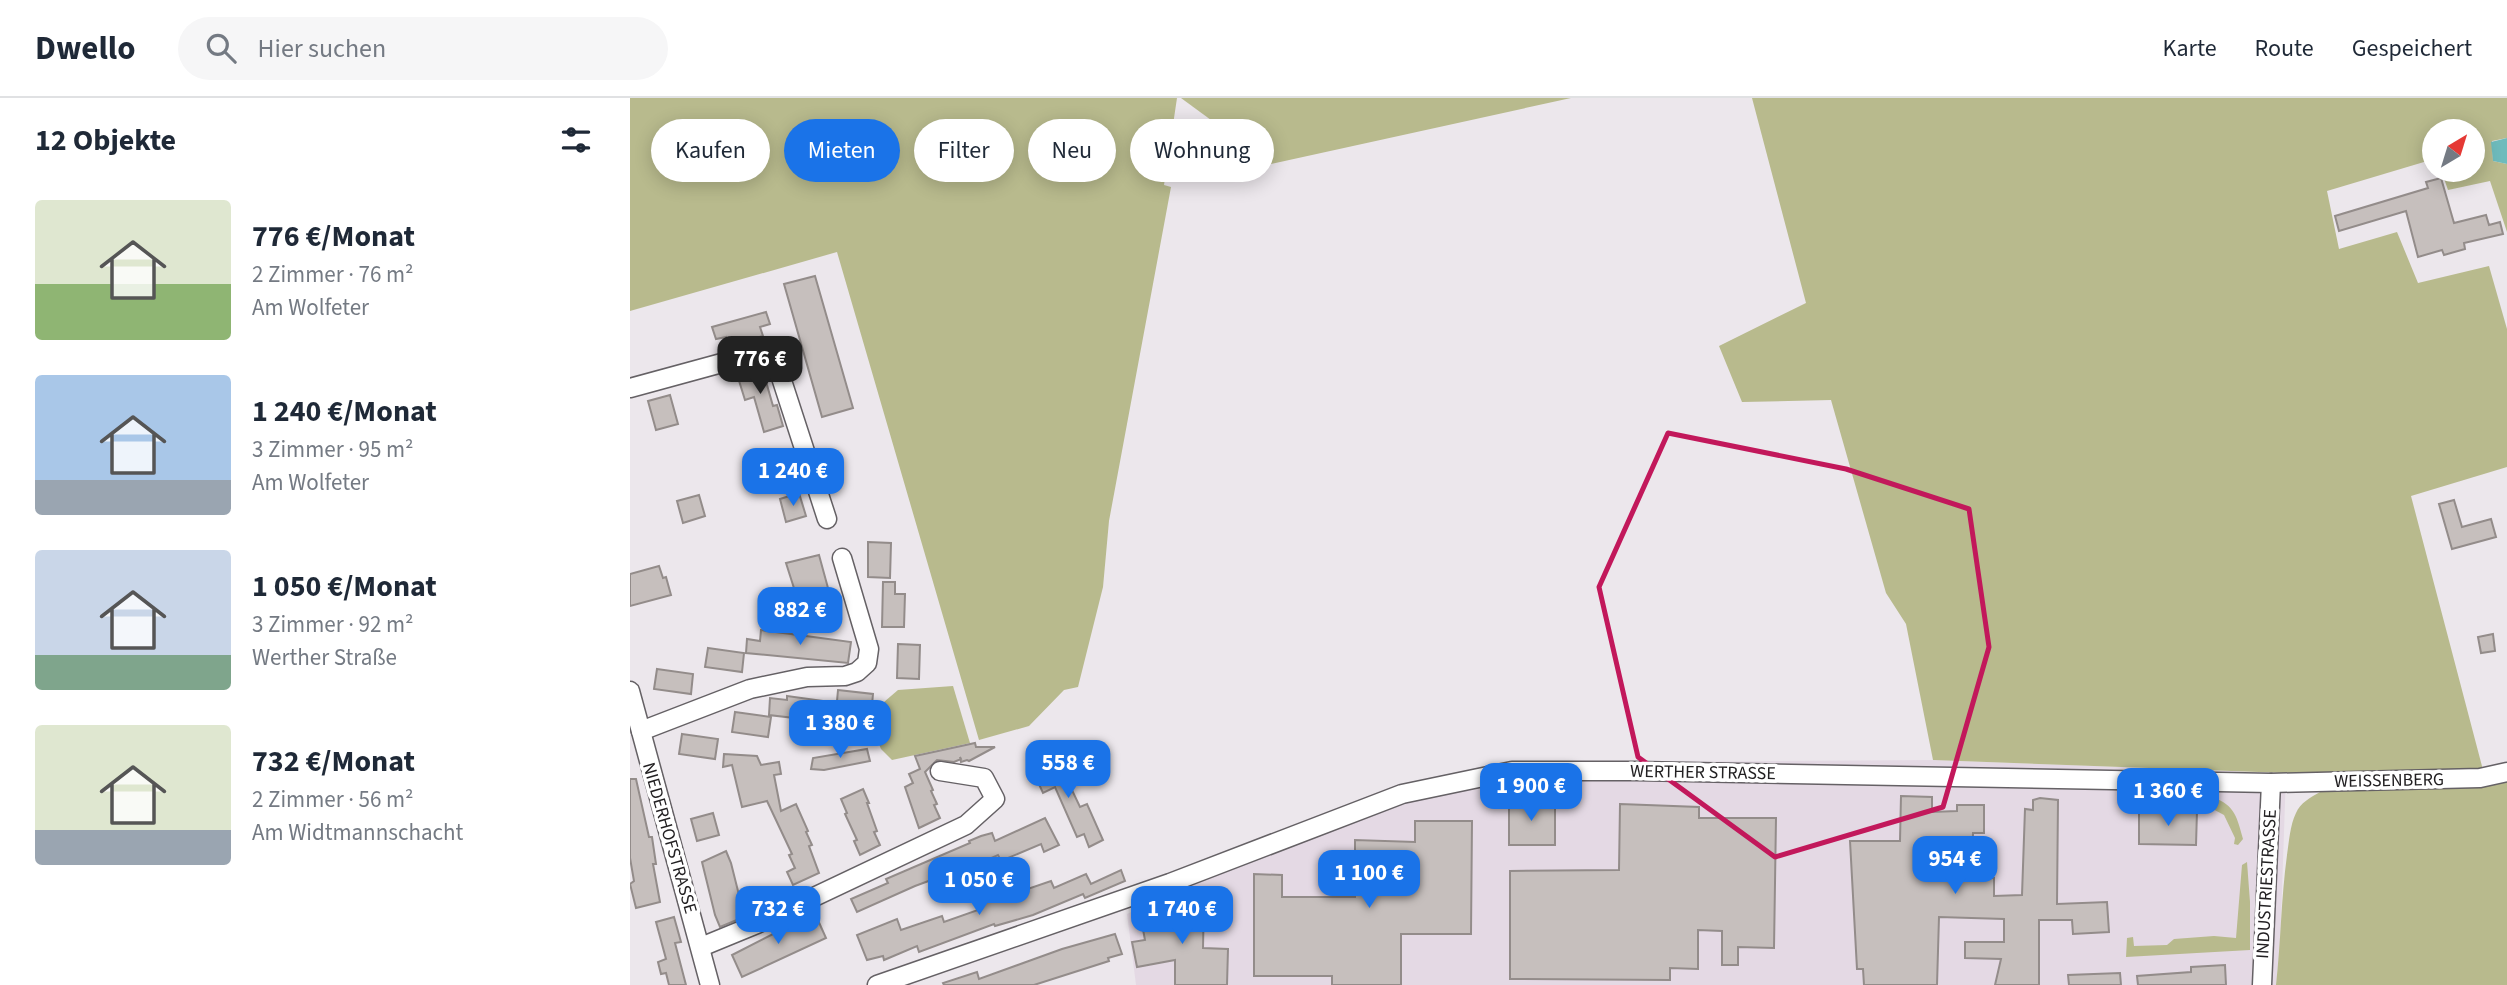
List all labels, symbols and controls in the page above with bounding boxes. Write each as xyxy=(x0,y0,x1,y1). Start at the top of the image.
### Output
search box xyxy=(178,17,668,80)
text: Dwello xyxy=(35,25,136,72)
icon: search xyxy=(202,29,240,67)
text: Hier suchen xyxy=(258,30,386,67)
text: Karte xyxy=(2163,31,2217,66)
text: Route xyxy=(2255,31,2314,66)
text: Gespeichert xyxy=(2352,31,2472,66)
text: 12 Objekte xyxy=(35,119,176,162)
chip: Kaufen xyxy=(651,119,770,182)
chip: Mieten xyxy=(784,119,900,182)
chip: Filter xyxy=(914,119,1014,182)
chip: Neu xyxy=(1028,119,1116,182)
chip: Wohnung xyxy=(1130,119,1274,182)
north arrow xyxy=(2422,119,2485,182)
map controls xyxy=(2422,119,2485,182)
icon: filters xyxy=(557,121,595,159)
text: 776 €/Monat xyxy=(252,215,415,258)
icon: home xyxy=(91,228,175,312)
text: 2 Zimmer · 76 m² xyxy=(252,258,414,291)
text: Am Wolfeter xyxy=(252,291,369,324)
pin: 776 € xyxy=(711,336,809,396)
text: 776 € xyxy=(733,342,787,375)
text: 1 240 €/Monat xyxy=(252,390,437,433)
icon: home xyxy=(91,403,175,487)
text: 3 Zimmer · 95 m² xyxy=(252,433,414,466)
pin: 1 240 € xyxy=(728,448,858,508)
text: 1 240 € xyxy=(758,454,828,487)
text: Am Wolfeter xyxy=(252,466,369,499)
text: 1 050 €/Monat xyxy=(252,565,437,608)
icon: home xyxy=(91,578,175,662)
pin: 882 € xyxy=(751,588,849,647)
text: 882 € xyxy=(773,593,827,626)
text: 3 Zimmer · 92 m² xyxy=(252,608,414,641)
text: Werther Straße xyxy=(252,641,397,674)
pin: 1 380 € xyxy=(775,700,905,760)
text: 1 380 € xyxy=(805,706,875,739)
text: 732 €/Monat xyxy=(252,740,415,783)
pin: 558 € xyxy=(1019,740,1117,800)
text: 558 € xyxy=(1041,746,1095,779)
icon: home xyxy=(91,753,175,837)
street label: WERTHER STRASSE xyxy=(1630,759,1776,786)
street label: NIEDERHOFSTRASSE xyxy=(636,760,703,917)
pin: 1 900 € xyxy=(1466,764,1596,823)
street label: WEISSENBERG xyxy=(2334,767,2444,794)
pin: 1 360 € xyxy=(2103,768,2233,828)
text: 1 900 € xyxy=(1496,769,1566,802)
text: 1 360 € xyxy=(2133,774,2203,807)
text: 2 Zimmer · 56 m² xyxy=(252,783,414,816)
street label: INDUSTRIESTRASSE xyxy=(2250,809,2283,959)
text: Am Widtmannschacht xyxy=(252,816,463,849)
pin: 954 € xyxy=(1906,836,2004,896)
text: 954 € xyxy=(1928,842,1982,875)
pin: 1 100 € xyxy=(1304,850,1434,910)
text: 1 100 € xyxy=(1334,856,1404,889)
pin: 1 050 € xyxy=(914,858,1044,917)
text: 1 050 € xyxy=(944,863,1014,896)
pin: 732 € xyxy=(729,886,827,946)
pin: 1 740 € xyxy=(1117,886,1247,946)
text: 732 € xyxy=(751,892,805,925)
text: 1 740 € xyxy=(1147,892,1217,925)

